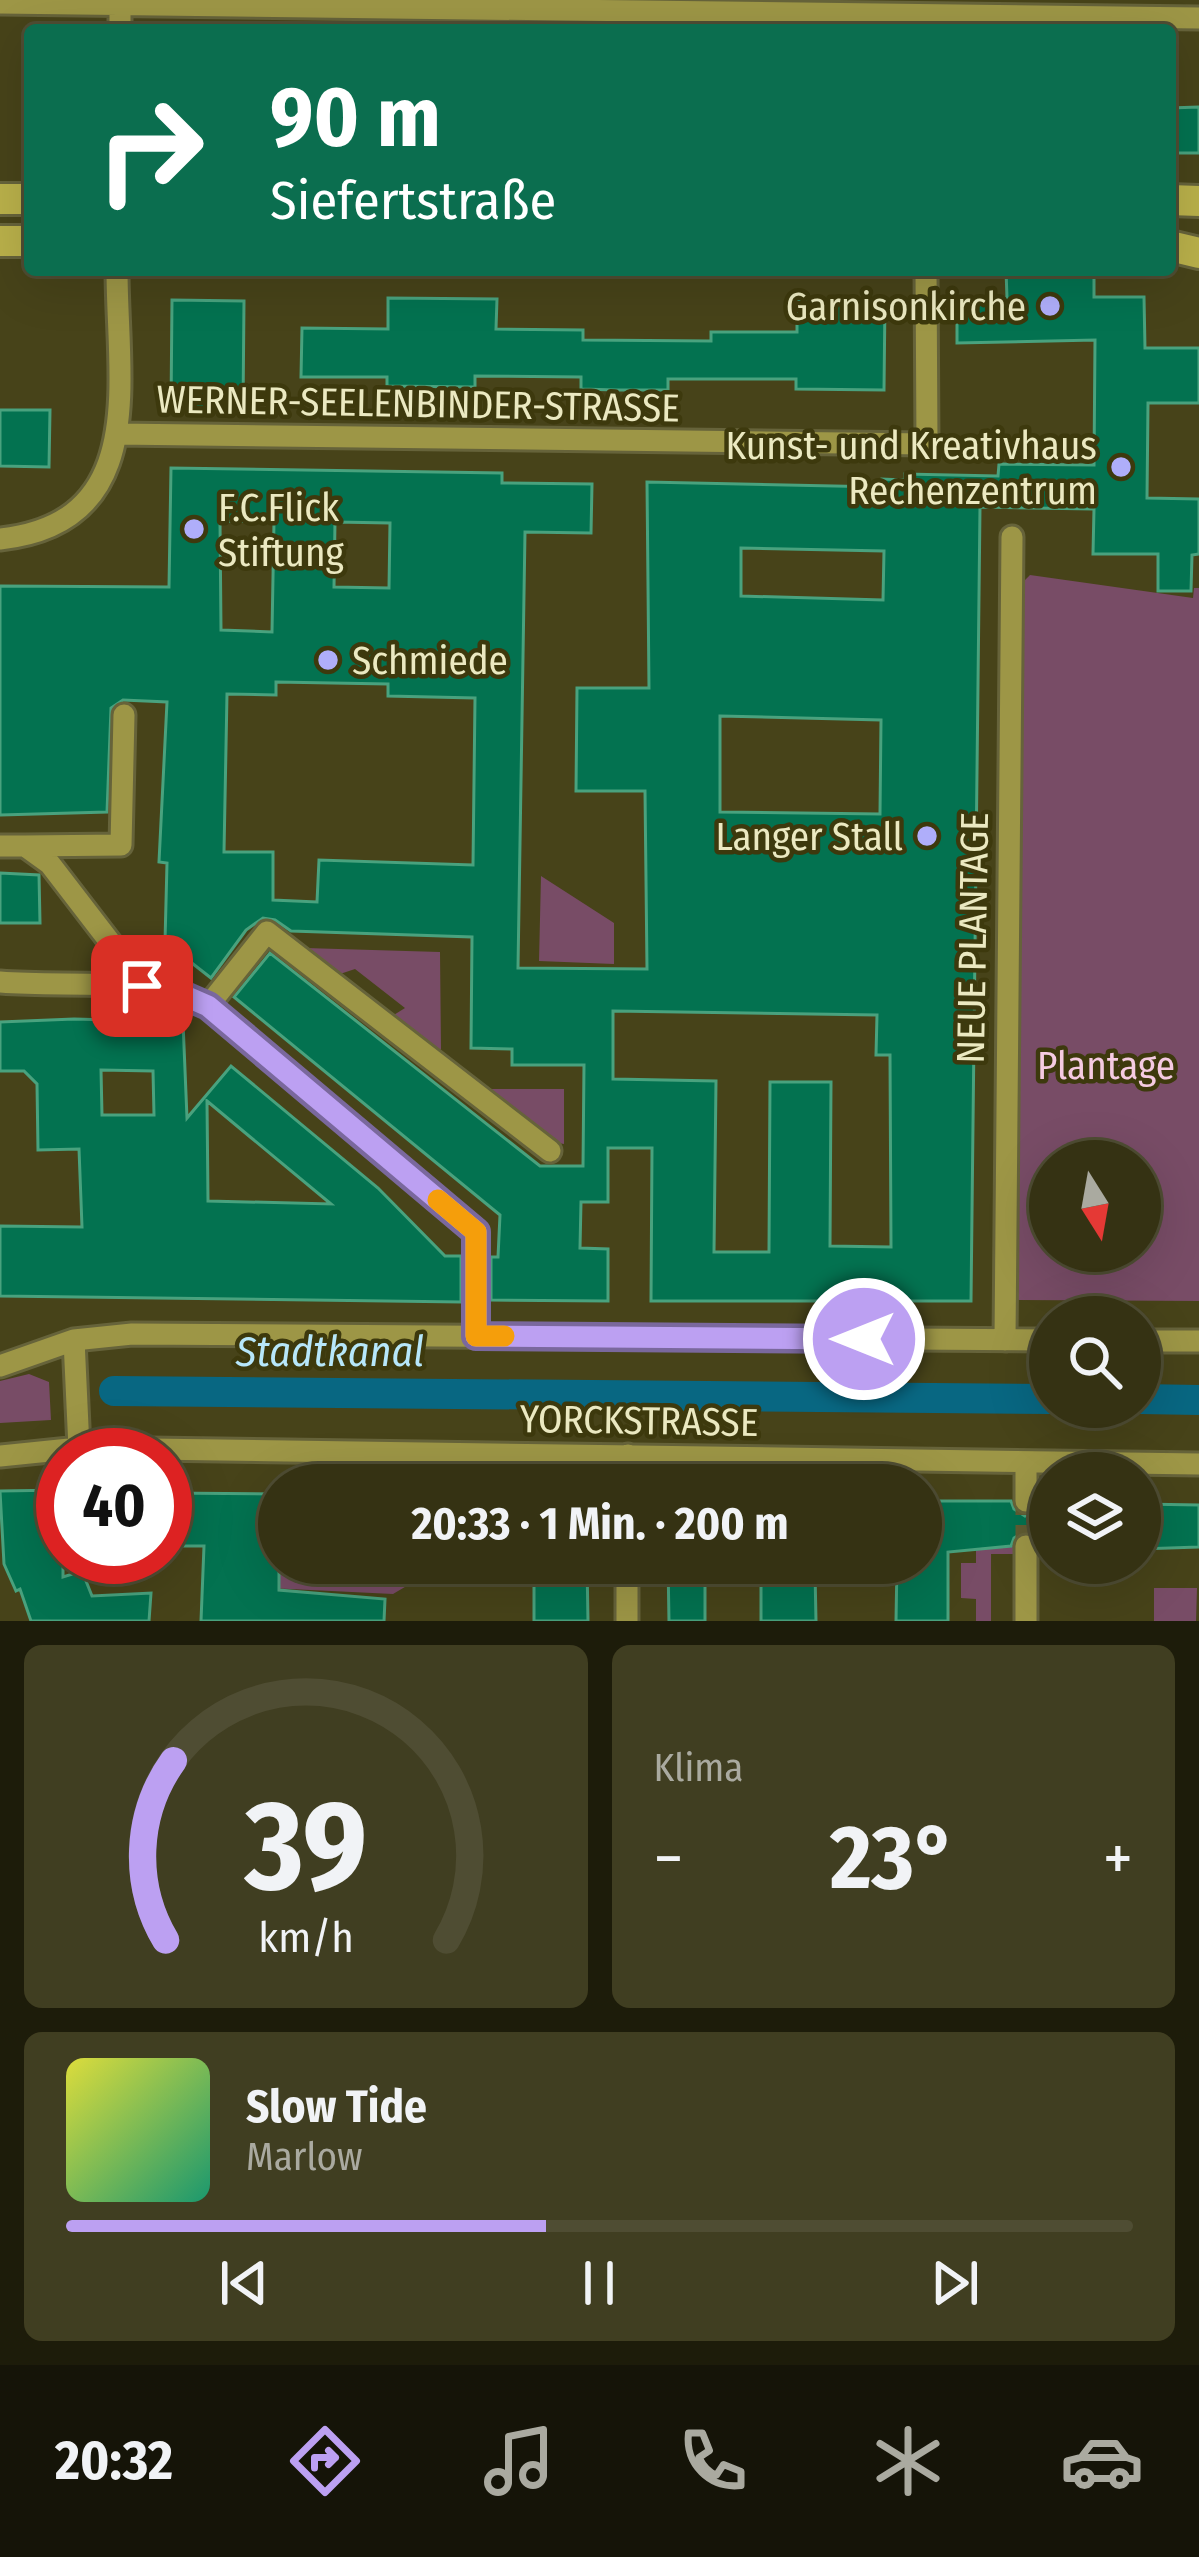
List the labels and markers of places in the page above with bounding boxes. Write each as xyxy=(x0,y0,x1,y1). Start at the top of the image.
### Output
place label: Garnisonkirche xyxy=(786,284,1026,330)
marker: Garnisonkirche xyxy=(1037,293,1063,319)
place label: Kunst- und Kreativhaus Rechenzentrum xyxy=(726,423,1097,514)
marker: Kunst- und Kreativhaus Rechenzentrum xyxy=(1108,454,1134,480)
place label: F.C.Flick Stiftung xyxy=(218,485,345,576)
marker: F.C.Flick Stiftung xyxy=(181,516,207,542)
place label: Schmiede xyxy=(352,638,508,684)
marker: Schmiede xyxy=(315,647,341,673)
place label: Langer Stall xyxy=(715,814,903,860)
marker: Langer Stall xyxy=(914,823,940,849)
pin xyxy=(91,935,193,1037)

